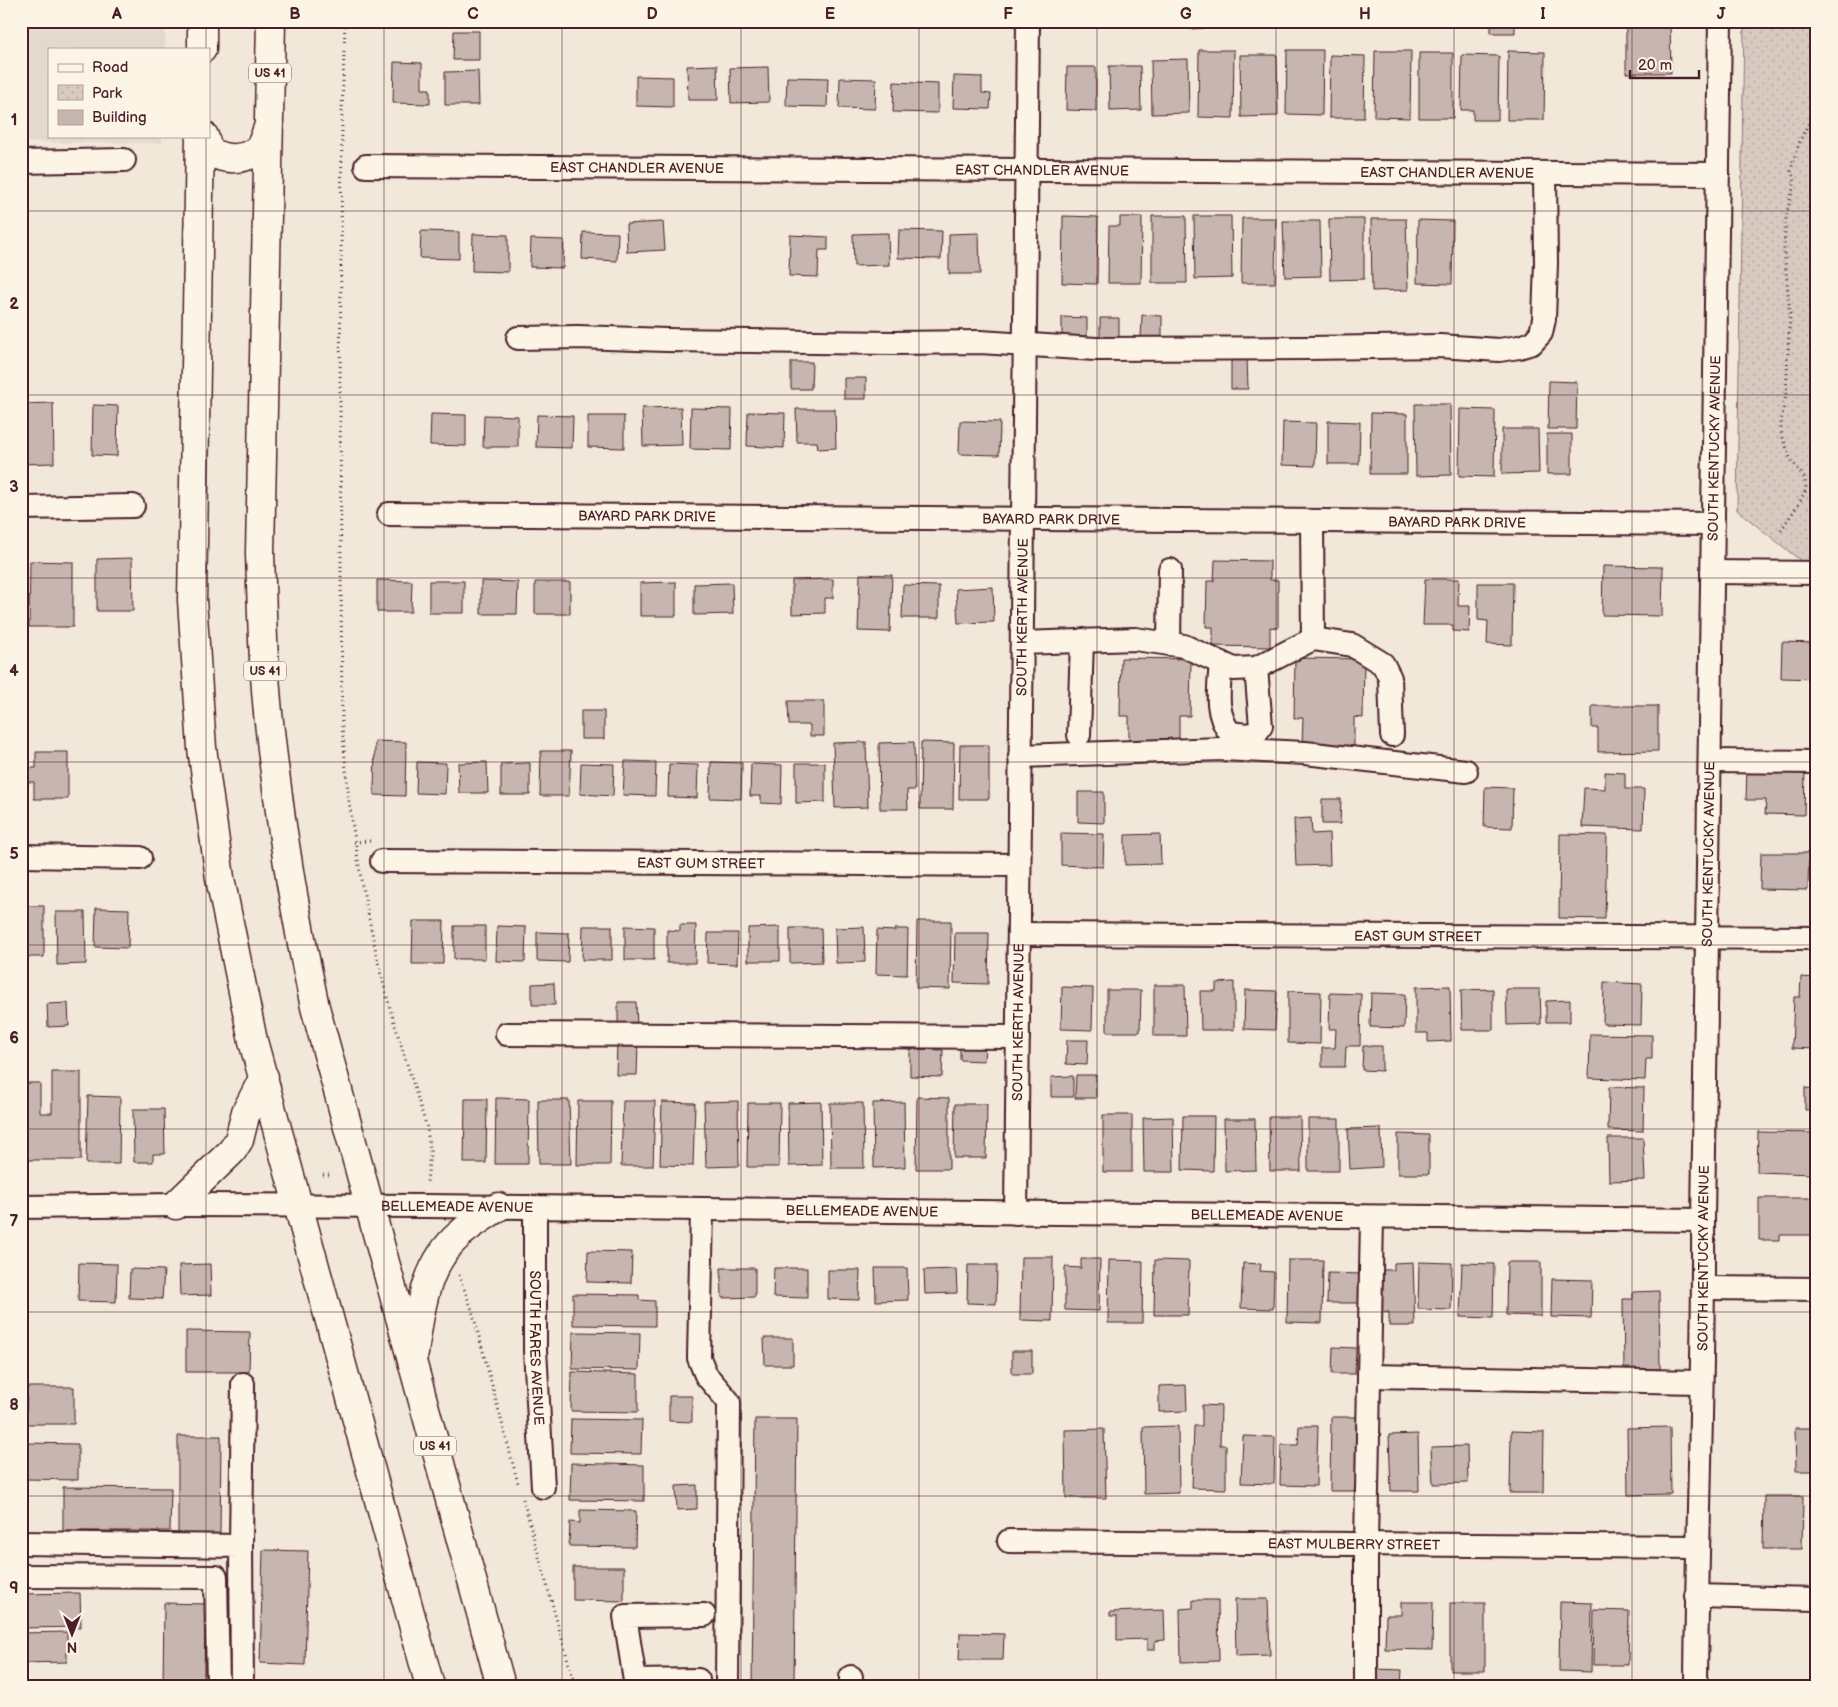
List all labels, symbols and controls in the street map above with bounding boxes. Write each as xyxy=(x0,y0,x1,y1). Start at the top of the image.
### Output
text: A xyxy=(111,5,122,24)
text: B xyxy=(289,5,301,24)
text: C xyxy=(467,5,479,24)
text: D xyxy=(646,5,658,24)
text: E xyxy=(825,5,835,24)
text: F xyxy=(1003,5,1013,24)
text: G xyxy=(1180,5,1192,24)
text: H xyxy=(1359,5,1371,24)
text: I xyxy=(1540,5,1546,24)
text: J xyxy=(1717,5,1726,24)
legend xyxy=(48,48,210,138)
scale bar xyxy=(1630,48,1699,80)
text: 20 m xyxy=(1638,56,1672,75)
text: Road xyxy=(92,58,128,77)
road number: US 41 xyxy=(249,64,291,82)
text: Park xyxy=(92,84,123,103)
text: Building xyxy=(92,108,147,127)
text: 1 xyxy=(11,111,17,130)
street label: EAST CHANDLER AVENUE xyxy=(550,159,724,177)
street label: EAST CHANDLER AVENUE xyxy=(955,161,1129,179)
street label: EAST CHANDLER AVENUE xyxy=(1360,163,1534,181)
text: 2 xyxy=(9,295,19,314)
street label: SOUTH KENTUCKY AVENUE xyxy=(1704,355,1724,541)
text: 3 xyxy=(9,478,19,497)
street label: BAYARD PARK DRIVE xyxy=(578,507,716,525)
street label: BAYARD PARK DRIVE xyxy=(982,510,1120,528)
street label: BAYARD PARK DRIVE xyxy=(1388,513,1526,531)
street label: SOUTH KERTH AVENUE xyxy=(1013,538,1031,696)
road number: US 41 xyxy=(244,661,286,680)
text: 4 xyxy=(9,662,19,681)
street label: SOUTH KENTUCKY AVENUE xyxy=(1698,761,1718,947)
text: 5 xyxy=(9,845,19,864)
street label: EAST GUM STREET xyxy=(637,854,766,872)
street label: EAST GUM STREET xyxy=(1354,927,1483,945)
street label: SOUTH KERTH AVENUE xyxy=(1009,943,1027,1101)
text: 6 xyxy=(9,1029,19,1048)
street label: SOUTH KENTUCKY AVENUE xyxy=(1694,1165,1712,1351)
street label: BELLEMEADE AVENUE xyxy=(381,1197,533,1216)
street label: BELLEMEADE AVENUE xyxy=(786,1201,938,1220)
street label: BELLEMEADE AVENUE xyxy=(1191,1206,1343,1225)
text: 7 xyxy=(10,1212,19,1231)
street label: SOUTH FARES AVENUE xyxy=(526,1271,548,1426)
text: 8 xyxy=(9,1396,19,1415)
road number: US 41 xyxy=(414,1436,456,1455)
street label: EAST MULBERRY STREET xyxy=(1268,1535,1441,1553)
text: 9 xyxy=(9,1579,19,1598)
north arrow xyxy=(48,1610,98,1660)
text: N xyxy=(67,1638,77,1655)

